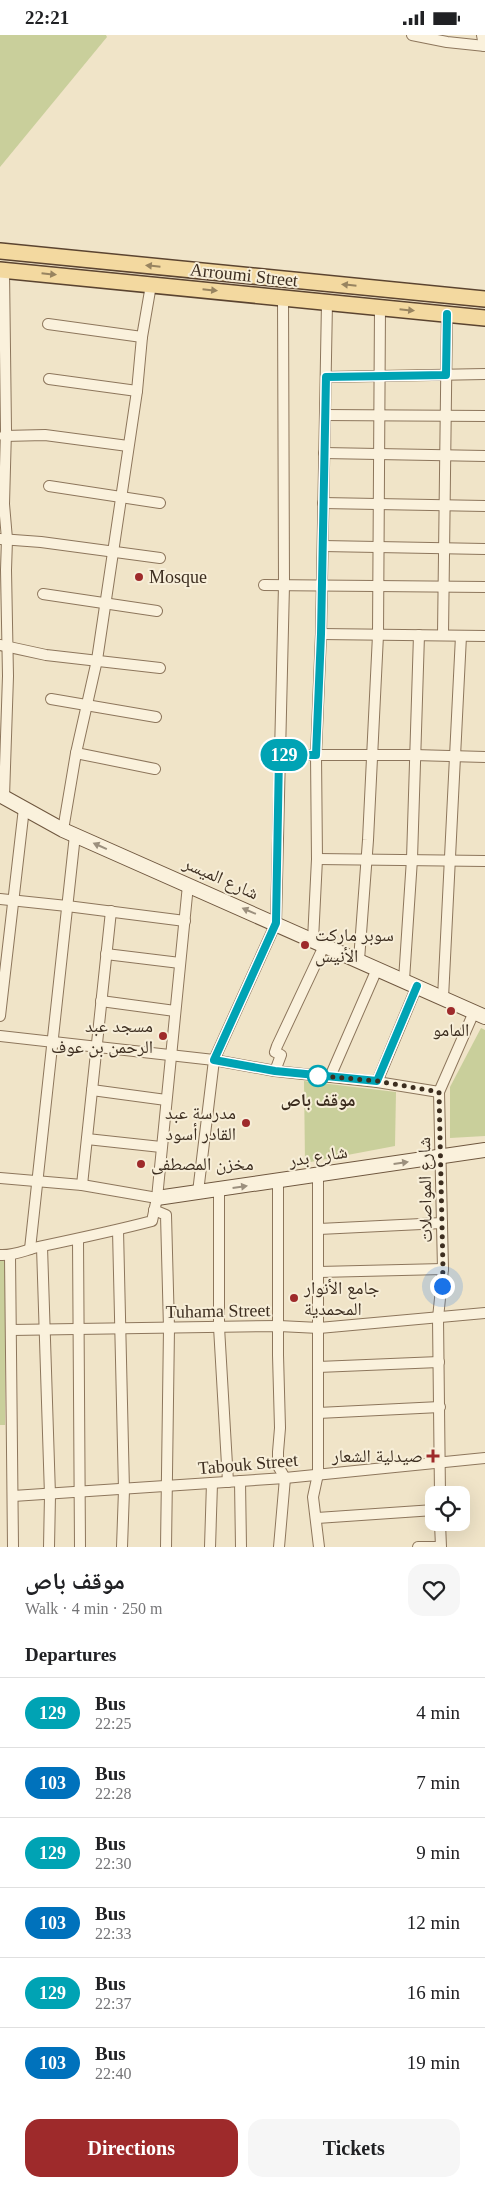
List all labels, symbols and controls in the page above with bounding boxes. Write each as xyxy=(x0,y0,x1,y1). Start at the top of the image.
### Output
text: 22:21 xyxy=(25,7,69,28)
street label: Arroumi Street xyxy=(189,259,299,291)
one-way arrow xyxy=(145,262,161,270)
one-way arrow xyxy=(41,271,57,279)
one-way arrow xyxy=(341,281,357,289)
one-way arrow xyxy=(203,287,219,295)
one-way arrow xyxy=(399,306,415,314)
place label: Mosque xyxy=(149,567,207,587)
marker: Mosque xyxy=(133,571,145,583)
line badge: 129 xyxy=(255,739,313,771)
text: 129 xyxy=(271,745,298,765)
one-way arrow xyxy=(93,841,107,849)
street label: شارع الميسر xyxy=(179,852,262,904)
one-way arrow xyxy=(242,906,256,914)
place label: سوبر ماركت الأنيس xyxy=(315,925,394,967)
marker: سوبر ماركت الأنيس xyxy=(299,939,311,951)
marker: المامو xyxy=(445,1005,457,1017)
place label: مسجد عبد الرحمن بن عوف xyxy=(51,1016,153,1058)
place label: المامو xyxy=(433,1020,469,1040)
marker: مسجد عبد الرحمن بن عوف xyxy=(157,1030,169,1042)
marker: موقف باص xyxy=(307,1065,329,1087)
place label: موقف باص xyxy=(281,1090,355,1111)
place label: مدرسة عبد القادر أسود xyxy=(165,1103,236,1144)
marker: مدرسة عبد القادر أسود xyxy=(240,1117,252,1129)
street label: شارع المواصلات xyxy=(414,1137,437,1243)
street label: شارع بدر xyxy=(286,1141,349,1172)
place label: مخزن المصطفى xyxy=(151,1154,254,1175)
marker: مخزن المصطفى xyxy=(135,1158,147,1170)
one-way arrow xyxy=(393,1159,409,1167)
one-way arrow xyxy=(232,1182,248,1190)
your location xyxy=(430,1274,455,1299)
place label: جامع الأنوار المحمدية xyxy=(303,1278,380,1319)
marker: جامع الأنوار المحمدية xyxy=(288,1292,300,1304)
street label: Tuhama Street xyxy=(165,1300,271,1322)
place label: صيدلية الشعار xyxy=(331,1446,423,1466)
street label: Tabouk Street xyxy=(197,1450,299,1478)
marker: صيدلية الشعار xyxy=(427,1450,439,1462)
map controls xyxy=(425,1486,470,1531)
button: locate xyxy=(425,1486,470,1531)
button: heart xyxy=(408,1564,460,1616)
text: موقف باص xyxy=(25,1568,125,1594)
text: Walk · 4 min · 250 m xyxy=(25,1600,162,1617)
text: Departures xyxy=(25,1644,116,1665)
text: Bus xyxy=(95,1693,126,1714)
text: 4 min xyxy=(416,1702,460,1723)
text: 129 xyxy=(39,1703,66,1723)
text: 22:25 xyxy=(95,1715,131,1732)
text: Bus xyxy=(95,1763,126,1784)
text: 7 min xyxy=(416,1772,460,1793)
text: 103 xyxy=(39,1773,66,1793)
text: 22:28 xyxy=(95,1785,131,1802)
text: Bus xyxy=(95,1833,126,1854)
text: 9 min xyxy=(416,1842,460,1863)
text: 129 xyxy=(39,1843,66,1863)
text: 22:30 xyxy=(95,1855,131,1872)
text: Bus xyxy=(95,1903,126,1924)
text: 12 min xyxy=(407,1912,460,1933)
text: 103 xyxy=(39,1913,66,1933)
text: 22:33 xyxy=(95,1925,131,1942)
text: Bus xyxy=(95,1973,126,1994)
text: 16 min xyxy=(407,1982,460,2003)
text: 129 xyxy=(39,1983,66,2003)
text: 22:37 xyxy=(95,1995,131,2012)
text: Bus xyxy=(95,2043,126,2064)
text: 19 min xyxy=(407,2052,460,2073)
text: 103 xyxy=(39,2053,66,2073)
text: 22:40 xyxy=(95,2065,131,2082)
button: Directions xyxy=(25,2119,238,2177)
button: Tickets xyxy=(248,2119,460,2177)

